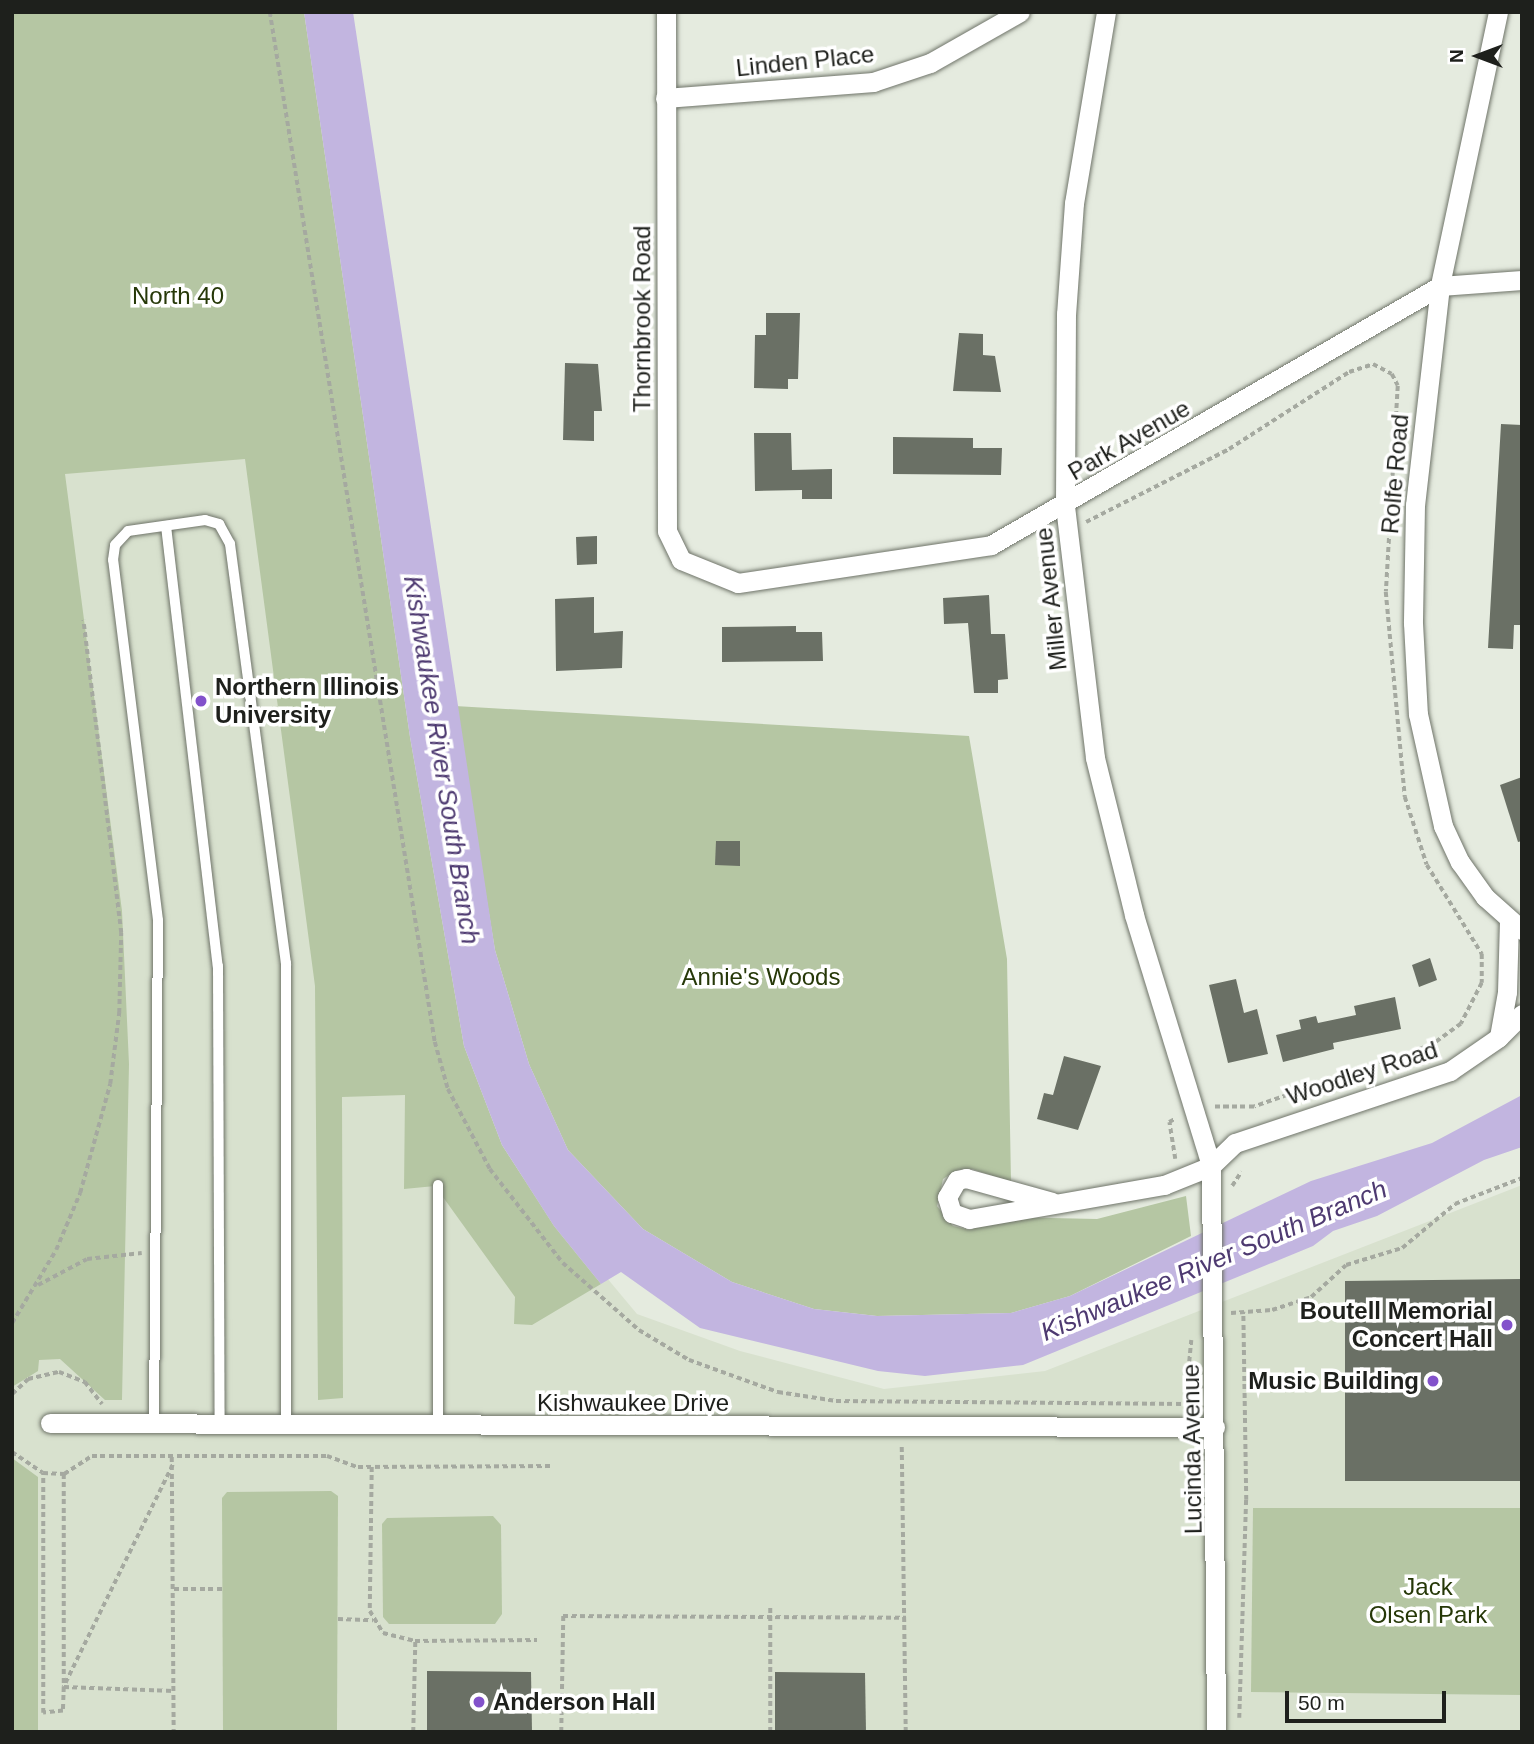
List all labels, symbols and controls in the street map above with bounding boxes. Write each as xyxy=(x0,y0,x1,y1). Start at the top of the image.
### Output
north arrow xyxy=(1443,21,1513,91)
street label: Linden Place xyxy=(734,39,876,83)
text: N xyxy=(1446,49,1467,63)
street label: Thornbrook Road xyxy=(628,226,656,412)
park label: North 40 xyxy=(132,282,224,310)
street label: Park Avenue xyxy=(1062,393,1196,487)
street label: Rolfe Road xyxy=(1375,413,1415,535)
street label: Miller Avenue xyxy=(1029,525,1073,673)
water label: Kishwaukee River South Branch xyxy=(396,573,486,947)
place label: Northern Illinois University xyxy=(215,673,399,729)
marker: Northern Illinois University xyxy=(193,693,209,709)
park label: Annie's Woods xyxy=(682,963,840,991)
street label: Woodley Road xyxy=(1283,1035,1441,1111)
water label: Kishwaukee River South Branch xyxy=(1036,1174,1392,1348)
place label: Boutell Memorial Concert Hall xyxy=(1300,1297,1493,1353)
marker: Boutell Memorial Concert Hall xyxy=(1499,1317,1515,1333)
street label: Lucinda Avenue xyxy=(1176,1363,1208,1535)
place label: Music Building xyxy=(1248,1367,1419,1395)
marker: Music Building xyxy=(1425,1373,1441,1389)
street label: Kishwaukee Drive xyxy=(537,1389,729,1417)
park label: Jack Olsen Park xyxy=(1369,1573,1487,1629)
scale bar xyxy=(1289,1678,1450,1722)
place label: Anderson Hall xyxy=(493,1688,656,1716)
text: 50 m xyxy=(1298,1691,1345,1714)
marker: Anderson Hall xyxy=(471,1694,487,1710)

